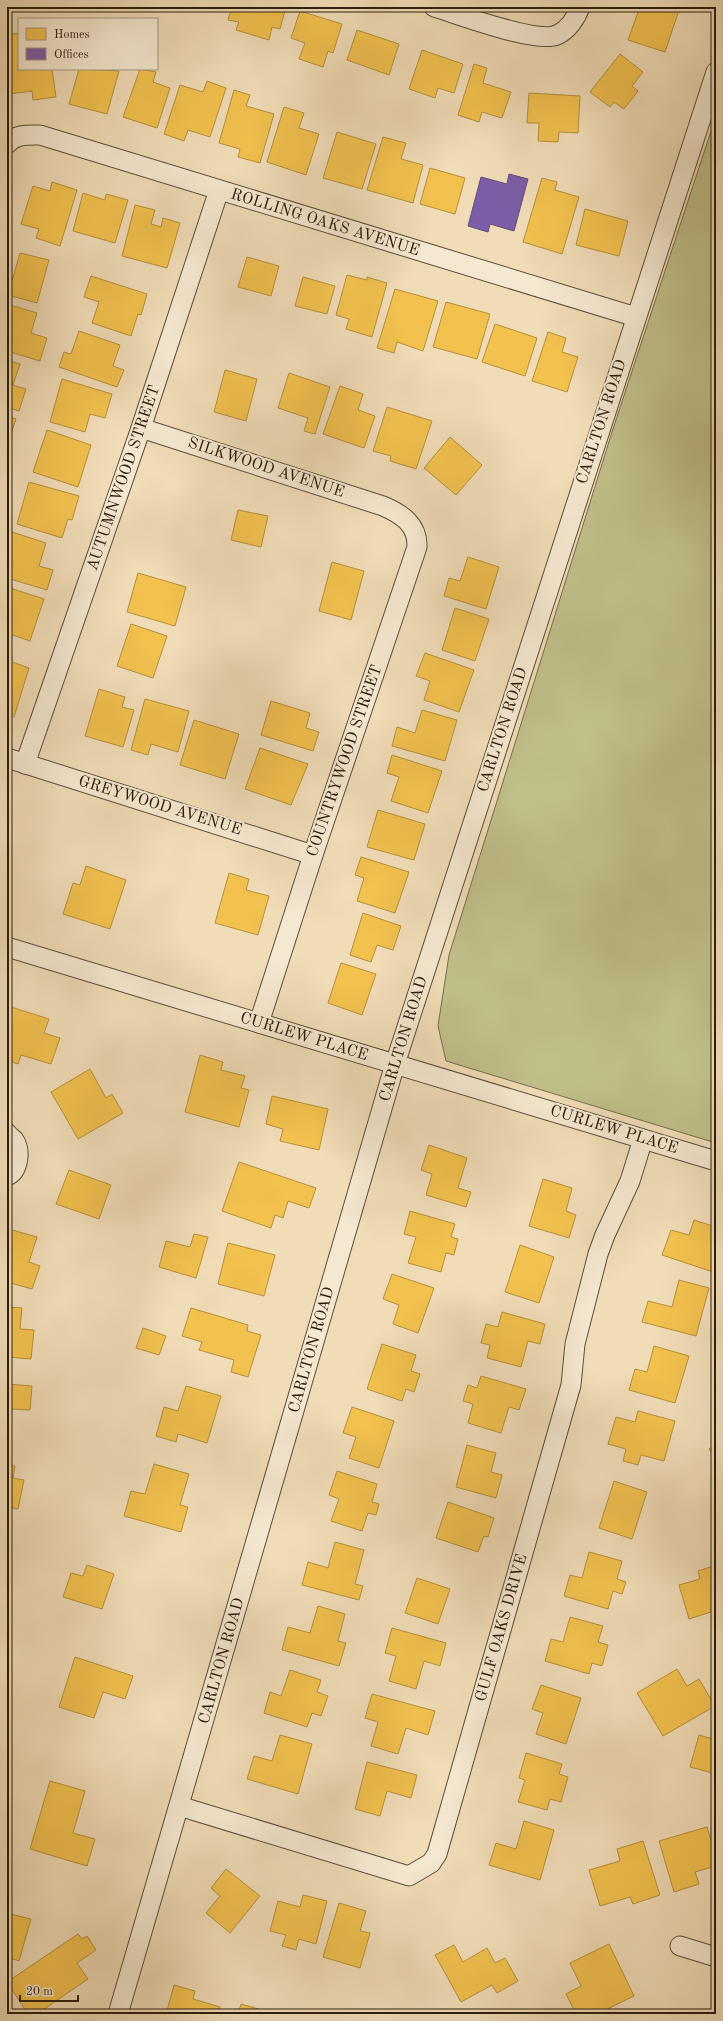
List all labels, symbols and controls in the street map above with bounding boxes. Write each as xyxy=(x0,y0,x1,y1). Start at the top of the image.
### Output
legend xyxy=(18,18,158,70)
text: Homes xyxy=(54,29,90,41)
text: Offices xyxy=(54,49,89,61)
street label: ROLLING OAKS AVENUE xyxy=(229,187,421,259)
street label: CARLTON ROAD xyxy=(574,358,630,486)
street label: AUTUMNWOOD STREET xyxy=(85,383,163,573)
street label: SILKWOOD AVENUE xyxy=(186,435,346,501)
street label: COUNTRYWOOD STREET xyxy=(305,663,385,859)
street label: CARLTON ROAD xyxy=(475,666,531,794)
street label: GREYWOOD AVENUE xyxy=(76,774,244,838)
street label: CARLTON ROAD xyxy=(377,974,431,1104)
street label: CURLEW PLACE xyxy=(238,1010,370,1064)
street label: CURLEW PLACE xyxy=(548,1103,680,1157)
street label: CARLTON ROAD xyxy=(286,1285,338,1415)
street label: GULF OAKS DRIVE xyxy=(473,1552,531,1704)
street label: CARLTON ROAD xyxy=(196,1596,248,1726)
scale bar xyxy=(20,1977,78,2003)
text: 20 m xyxy=(26,1986,53,1998)

